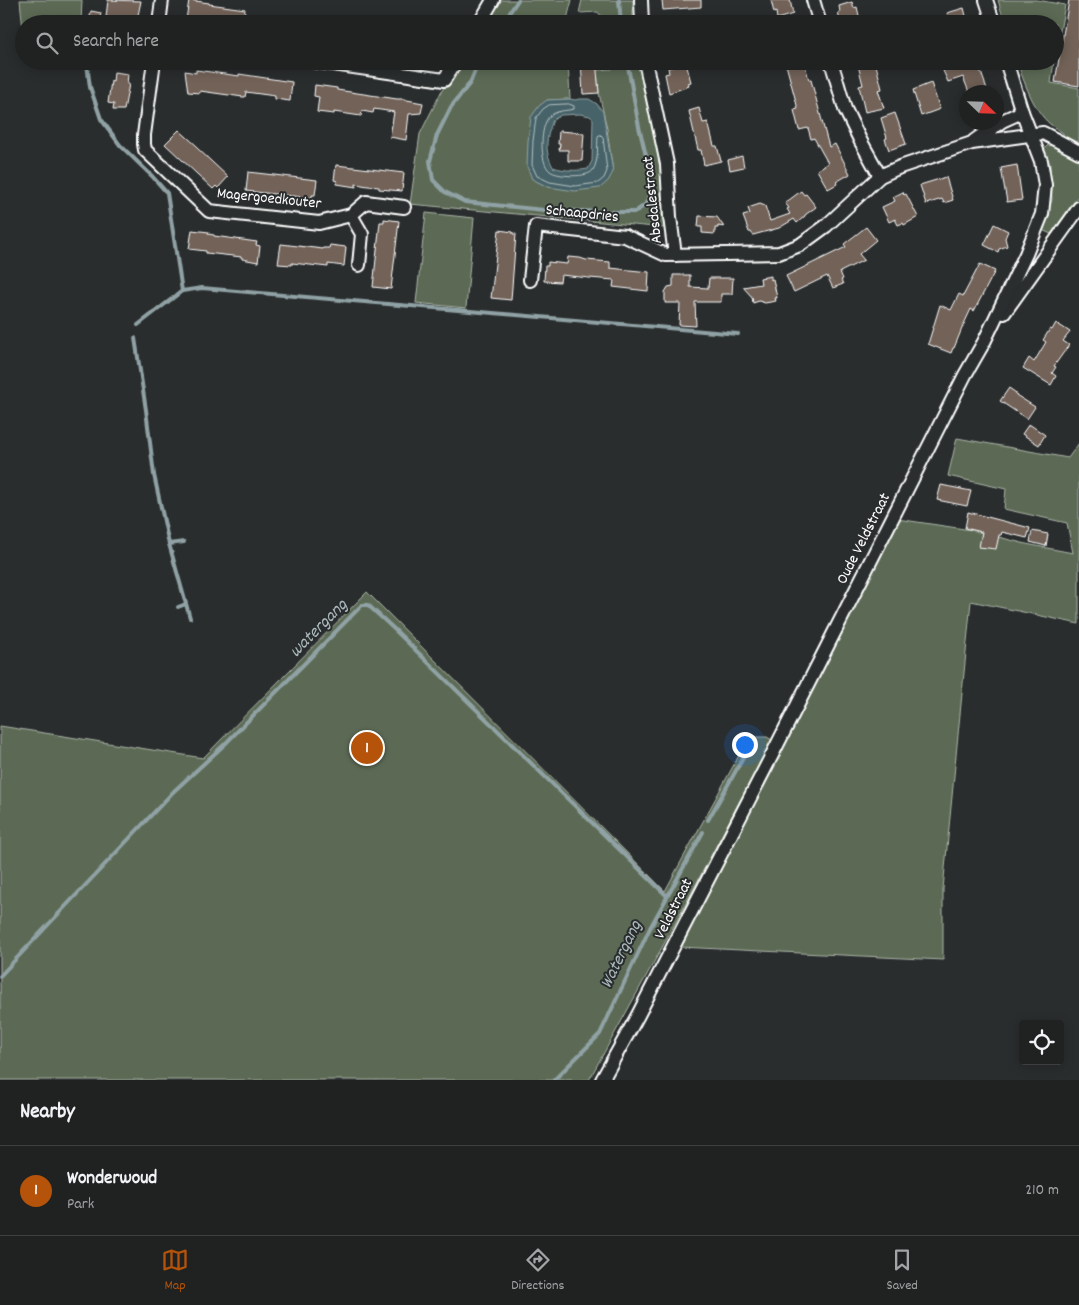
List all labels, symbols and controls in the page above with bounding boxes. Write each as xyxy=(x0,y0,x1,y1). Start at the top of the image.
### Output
search box xyxy=(15,15,1064,70)
icon: search xyxy=(33,29,61,57)
text: Search here xyxy=(73,29,159,56)
north arrow xyxy=(959,85,1004,130)
street label: Absdalestraat xyxy=(637,155,669,245)
street label: Magergoedkouter xyxy=(216,182,322,216)
street label: Schaapdries xyxy=(544,199,620,229)
street label: Oude Veldstraat xyxy=(831,489,897,589)
water label: watergang xyxy=(284,593,355,664)
pin: 1 xyxy=(351,729,383,767)
your location xyxy=(732,732,758,758)
street label: Veldstraat xyxy=(649,875,699,943)
water label: Watergang xyxy=(595,916,650,993)
map controls xyxy=(1019,1020,1064,1065)
button: locate xyxy=(1019,1020,1064,1065)
text: Nearby xyxy=(20,1098,75,1128)
text: Wonderwoud xyxy=(67,1166,157,1193)
text: 1 xyxy=(34,1179,38,1202)
text: 210 m xyxy=(1025,1179,1059,1202)
text: Park xyxy=(67,1193,94,1216)
tab: Map xyxy=(161,1246,189,1296)
tab: Directions xyxy=(511,1246,564,1296)
tab: Saved xyxy=(887,1246,918,1296)

